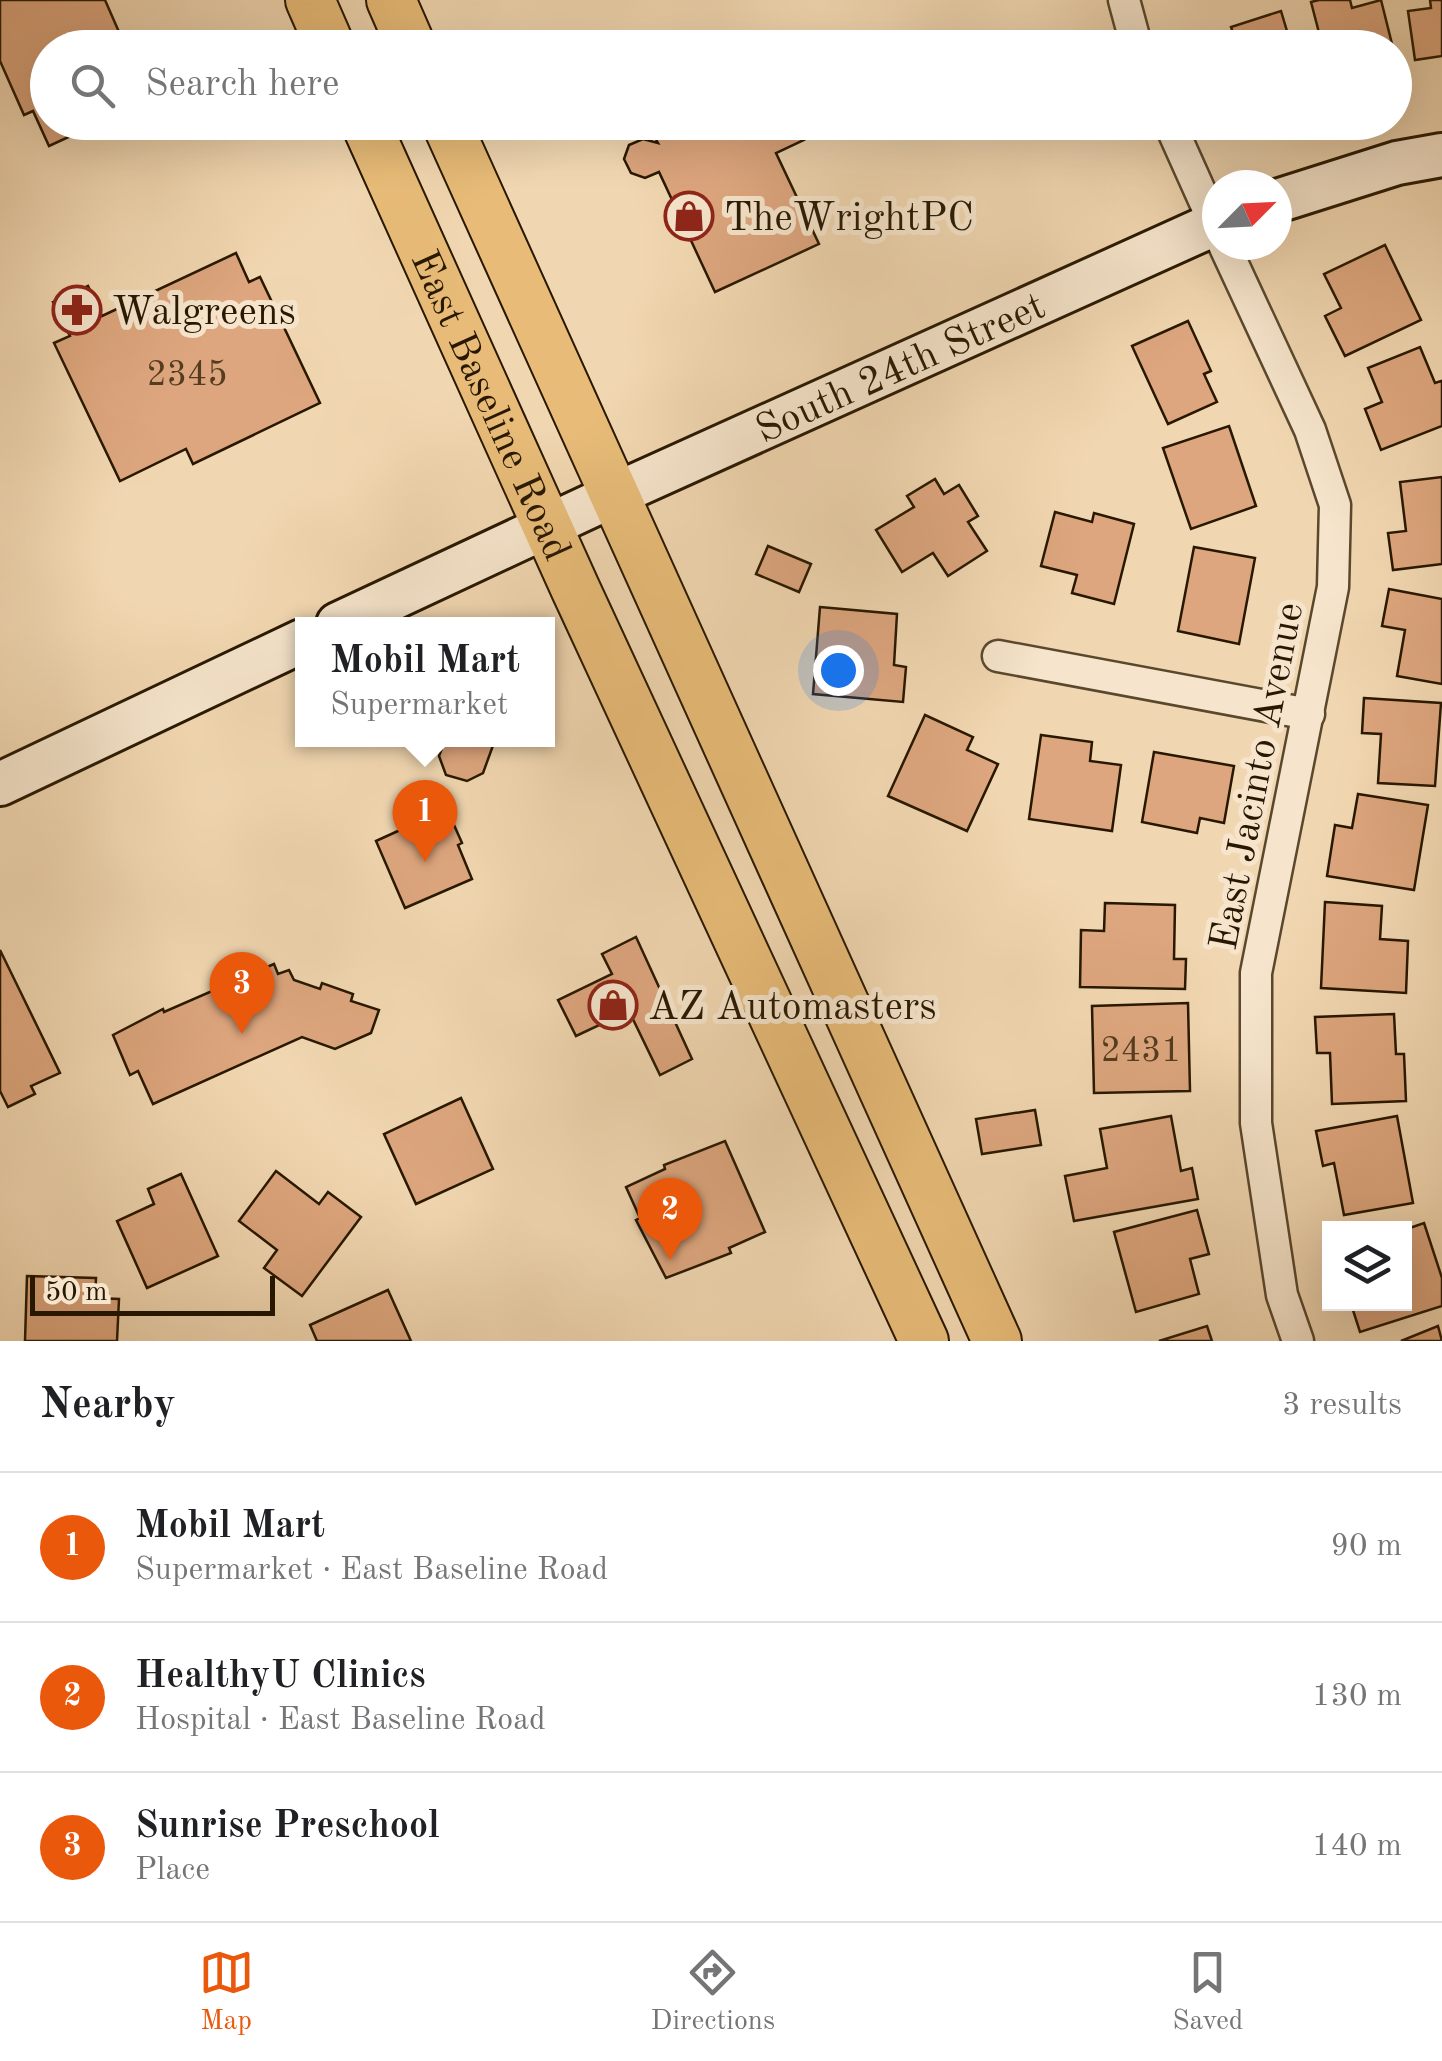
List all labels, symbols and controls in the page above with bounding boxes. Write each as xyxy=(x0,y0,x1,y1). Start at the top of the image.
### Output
search box xyxy=(30,30,1412,140)
icon: search xyxy=(65,58,120,113)
text: Search here xyxy=(145,66,340,104)
north arrow xyxy=(1202,170,1292,260)
shop icon: TheWrightPC xyxy=(663,190,715,242)
place label: TheWrightPC xyxy=(724,200,974,240)
street label: East Baseline Road xyxy=(402,245,576,567)
pharmacy icon: Walgreens xyxy=(51,284,103,336)
street label: South 24th Street xyxy=(751,287,1052,452)
place label: Walgreens xyxy=(112,294,296,334)
house number: 2345 xyxy=(146,358,228,393)
street label: East Jacinto Avenue xyxy=(1206,600,1312,954)
popup xyxy=(295,617,555,747)
text: Mobil Mart xyxy=(330,643,520,681)
your location xyxy=(813,645,864,696)
text: Supermarket xyxy=(330,690,508,722)
pin: 1 xyxy=(392,780,458,862)
pin: 3 xyxy=(210,952,274,1034)
shop icon: AZ Automasters xyxy=(587,979,639,1031)
place label: AZ Automasters xyxy=(648,989,937,1029)
house number: 2431 xyxy=(1100,1034,1182,1069)
pin: 2 xyxy=(638,1178,702,1260)
map controls xyxy=(1322,1221,1412,1311)
button: layers xyxy=(1322,1221,1412,1311)
scale bar xyxy=(30,1271,275,1316)
text: 50 m xyxy=(45,1279,108,1307)
text: Nearby xyxy=(40,1385,176,1427)
text: 3 results xyxy=(1282,1390,1402,1422)
text: Mobil Mart xyxy=(135,1508,325,1546)
text: 1 xyxy=(63,1531,82,1563)
text: 90 m xyxy=(1331,1531,1402,1563)
text: Supermarket · East Baseline Road xyxy=(135,1555,608,1587)
text: HealthyU Clinics xyxy=(135,1658,426,1696)
text: 2 xyxy=(63,1681,82,1713)
text: 130 m xyxy=(1312,1681,1402,1713)
text: Hospital · East Baseline Road xyxy=(135,1705,546,1737)
text: Sunrise Preschool xyxy=(135,1808,440,1846)
text: 3 xyxy=(63,1831,82,1863)
text: 140 m xyxy=(1312,1831,1402,1863)
text: Place xyxy=(135,1855,210,1887)
tab: Map xyxy=(199,1945,254,2040)
tab: Directions xyxy=(651,1945,775,2040)
tab: Saved xyxy=(1172,1945,1243,2040)

